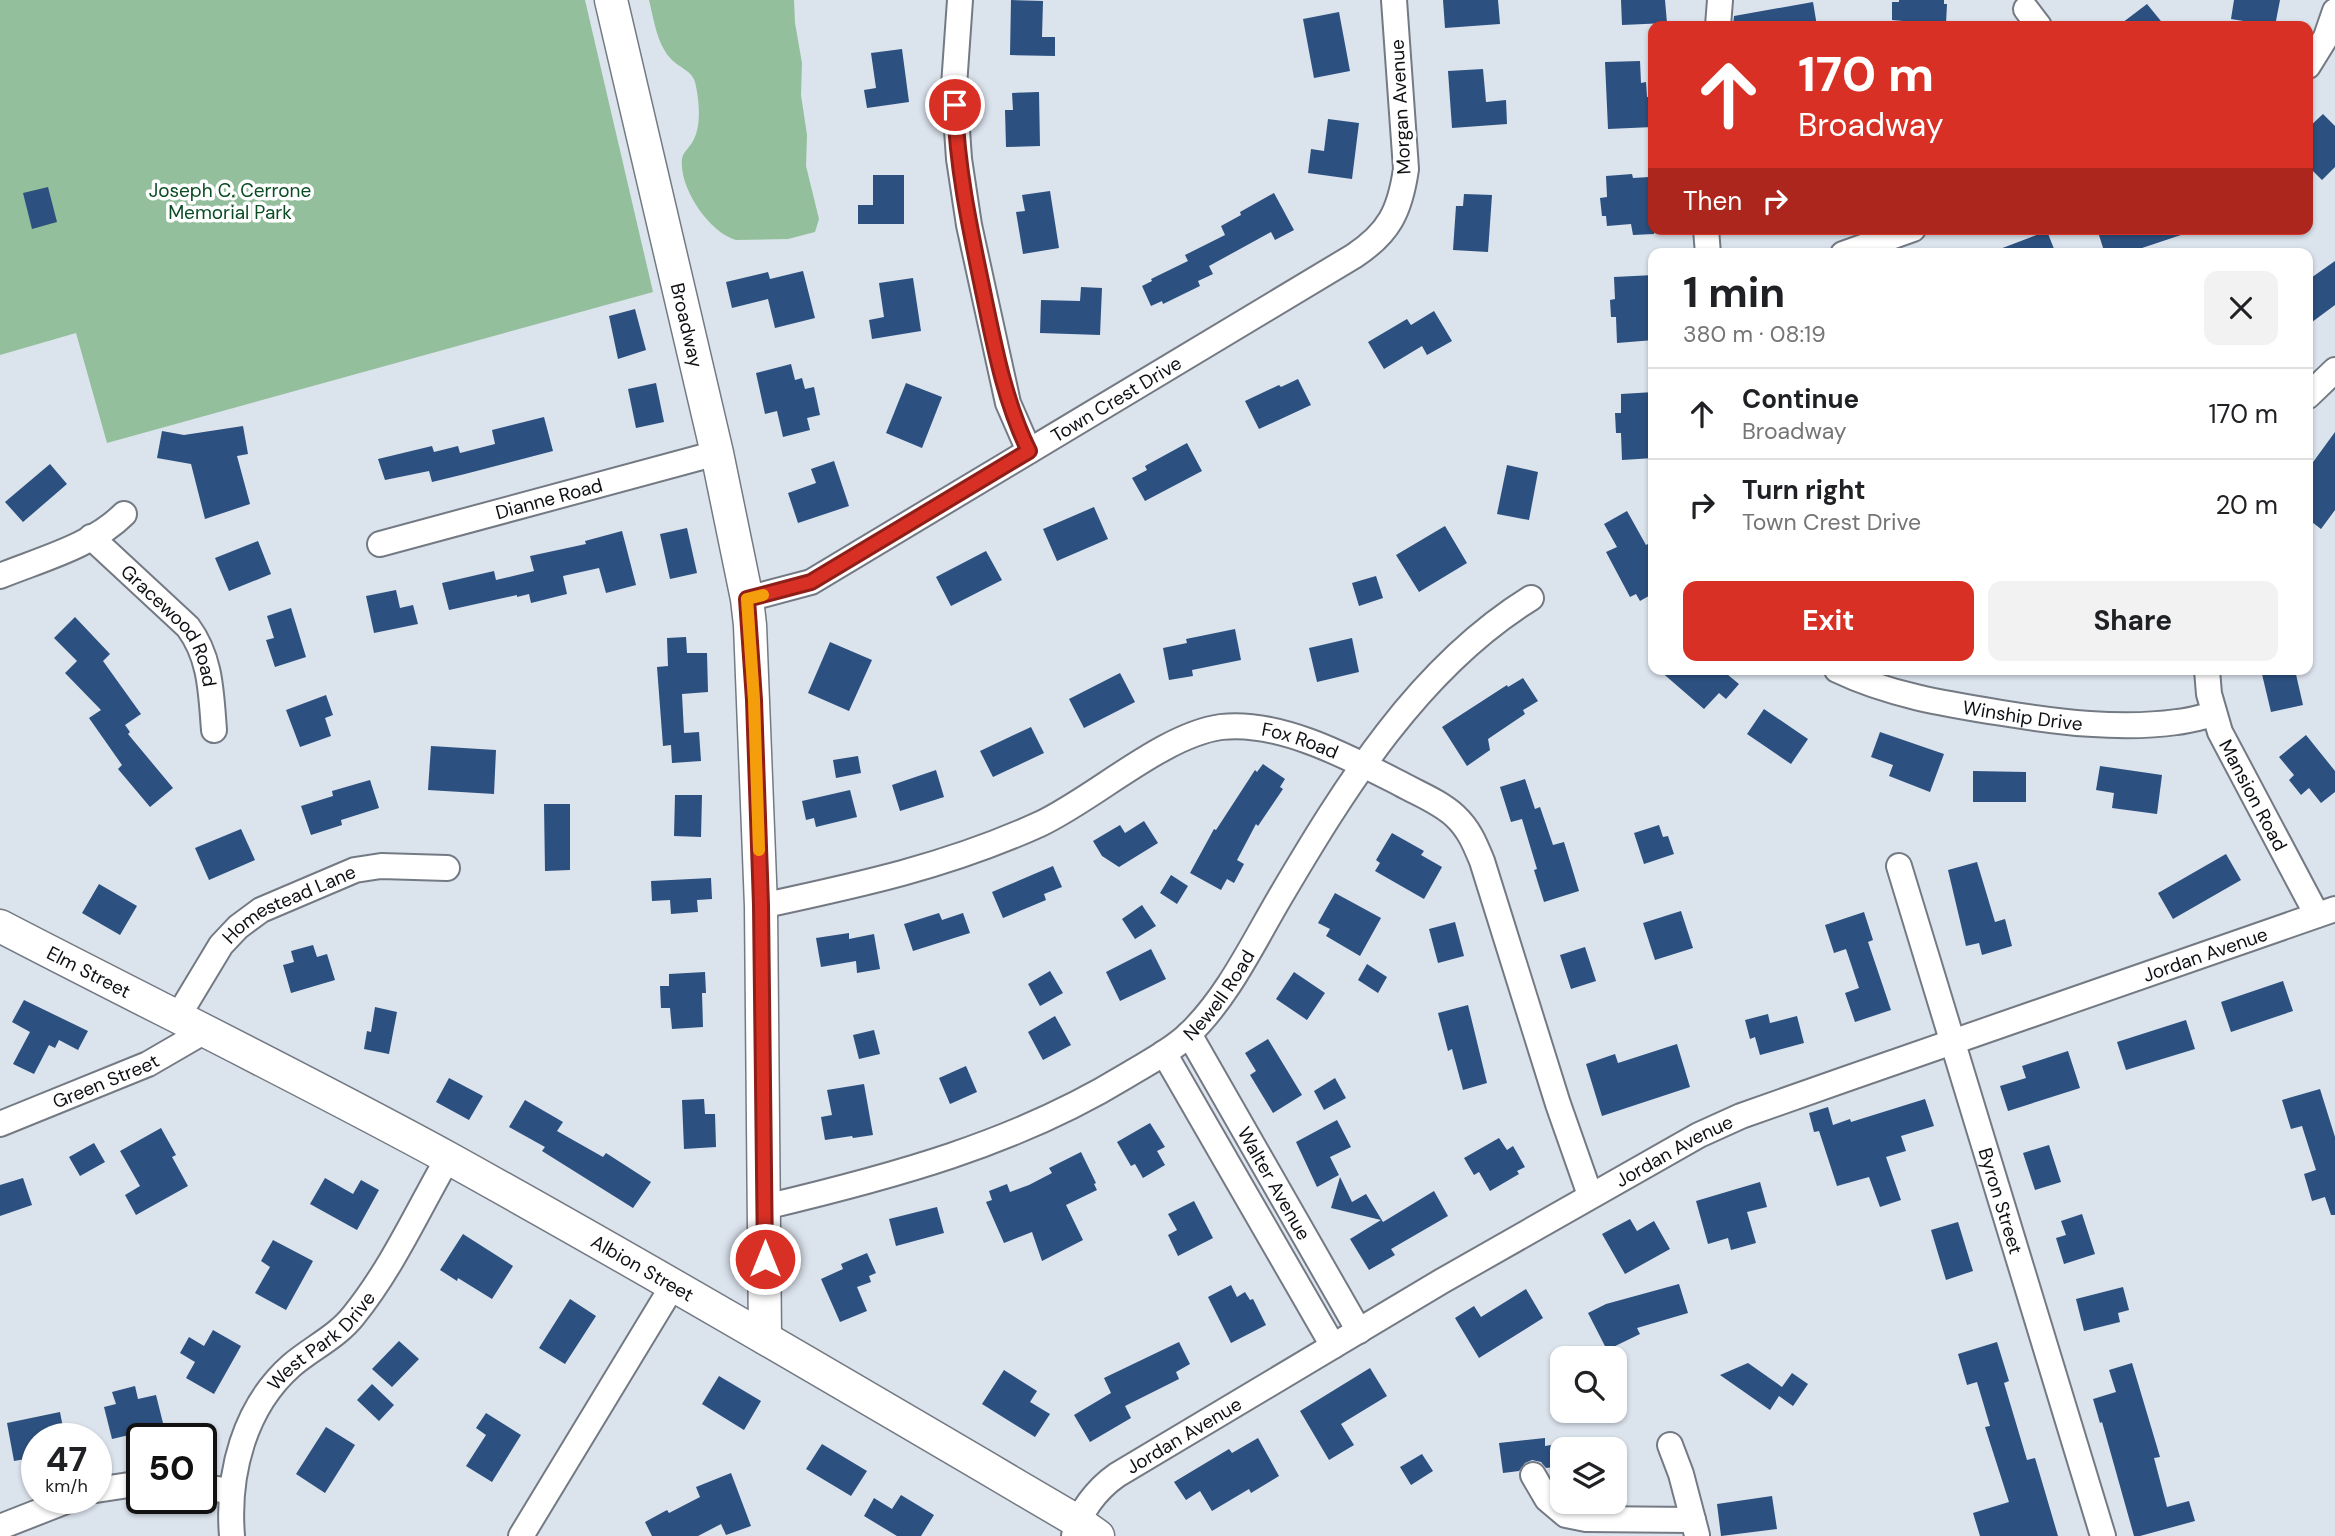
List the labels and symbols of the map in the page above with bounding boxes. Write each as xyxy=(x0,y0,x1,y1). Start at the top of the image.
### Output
street label: Morgan Avenue xyxy=(1384,39,1417,175)
pin xyxy=(925,75,985,135)
park label: Joseph C. Cerrone Memorial Park xyxy=(149,178,311,225)
street label: Broadway xyxy=(665,280,709,371)
street label: Town Crest Drive xyxy=(1046,350,1186,448)
street label: Dianne Road xyxy=(493,472,605,525)
street label: Gracewood Road xyxy=(116,559,222,689)
street label: Winship Drive xyxy=(1961,695,2084,736)
street label: Fox Road xyxy=(1260,717,1342,765)
street label: Mansion Road xyxy=(2213,735,2293,855)
street label: Homestead Lane xyxy=(217,859,360,949)
street label: Jordan Avenue xyxy=(2140,921,2271,988)
street label: Elm Street xyxy=(43,940,135,1004)
street label: Newell Road xyxy=(1178,945,1261,1046)
street label: Green Street xyxy=(49,1048,164,1114)
street label: Jordan Avenue xyxy=(1611,1109,1737,1193)
street label: Walter Avenue xyxy=(1232,1122,1316,1245)
street label: Byron Street xyxy=(1973,1145,2028,1257)
position arrow xyxy=(728,1222,802,1296)
street label: Albion Street xyxy=(587,1229,698,1308)
street label: West Park Drive xyxy=(262,1286,381,1396)
street label: Jordan Avenue xyxy=(1122,1391,1246,1480)
speed limit sign: 50 xyxy=(126,1423,217,1514)

